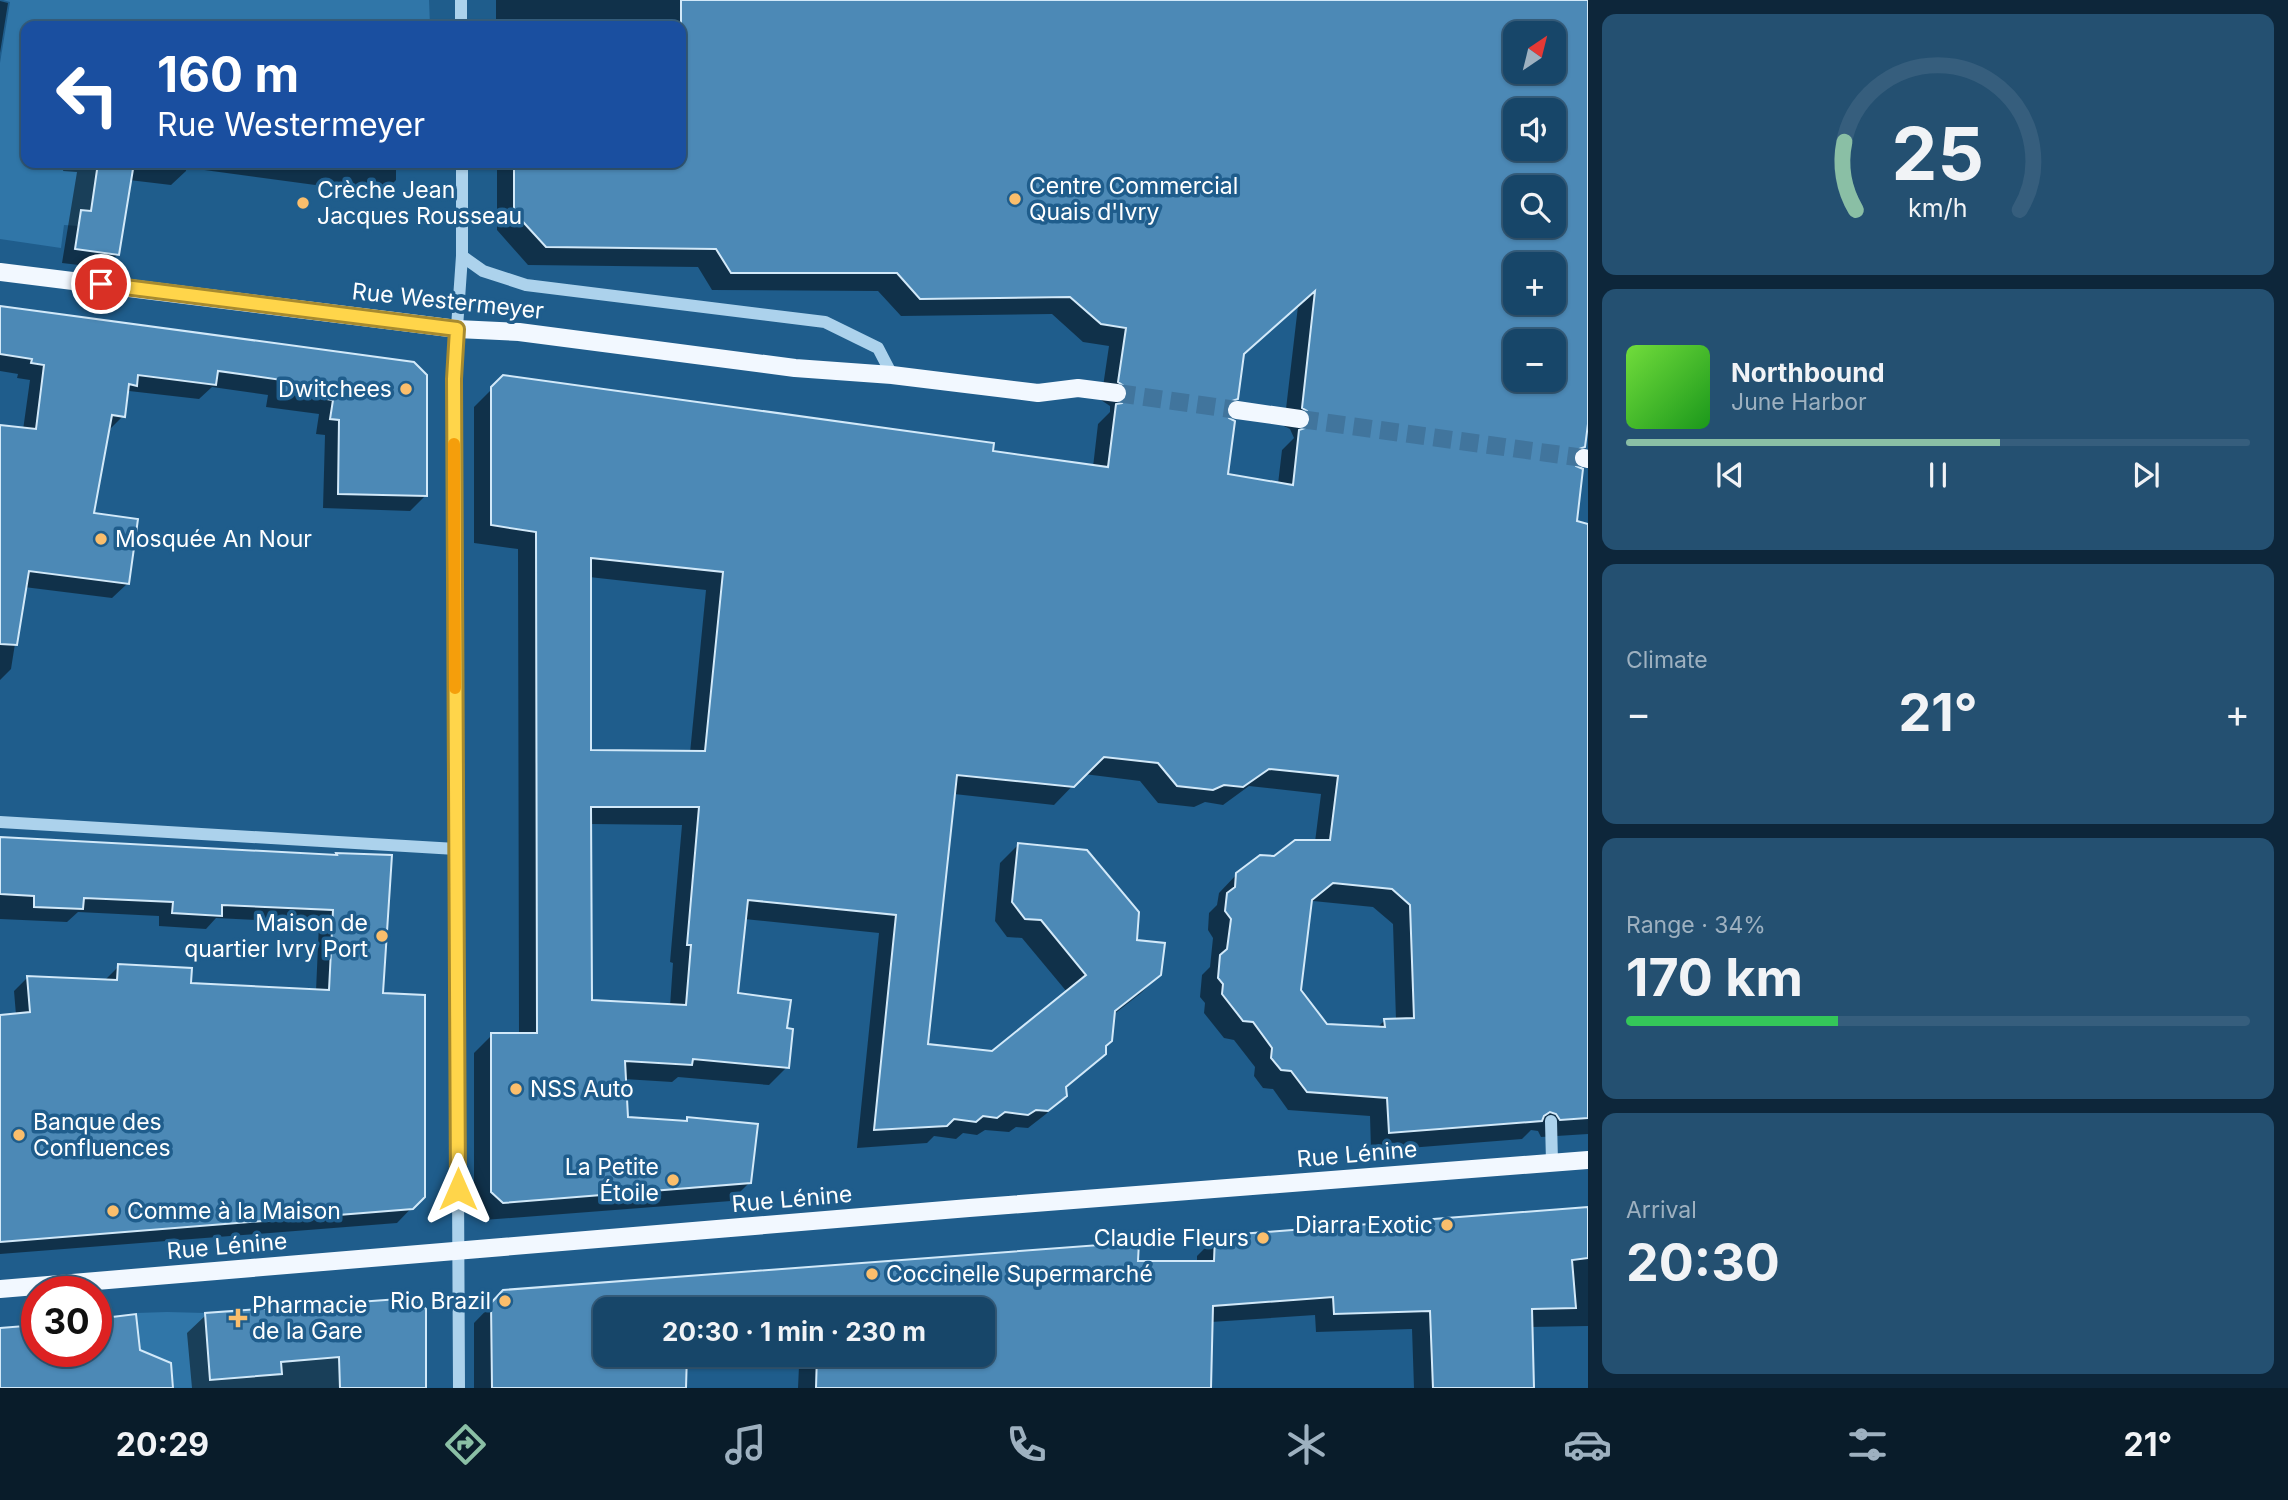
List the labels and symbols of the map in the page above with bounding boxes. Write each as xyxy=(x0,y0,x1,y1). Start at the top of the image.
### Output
north arrow xyxy=(1503,21,1566,84)
place label: Centre Commercial Quais d'Ivry xyxy=(1029,172,1238,226)
place label: Crèche Jean Jacques Rousseau xyxy=(317,176,522,230)
marker: Centre Commercial Quais d'Ivry xyxy=(1007,191,1023,207)
marker: Crèche Jean Jacques Rousseau xyxy=(295,195,311,211)
pin xyxy=(71,254,131,314)
street label: Rue Westermeyer xyxy=(351,277,546,325)
place label: Dwitchees xyxy=(278,375,392,403)
marker: Dwitchees xyxy=(398,381,414,397)
place label: Mosquée An Nour xyxy=(115,525,312,553)
marker: Mosquée An Nour xyxy=(93,531,109,547)
place label: Maison de quartier Ivry Port xyxy=(184,909,368,963)
marker: Maison de quartier Ivry Port xyxy=(374,928,390,944)
place label: NSS Auto xyxy=(530,1075,634,1103)
marker: NSS Auto xyxy=(508,1081,524,1097)
place label: Banque des Confluences xyxy=(33,1108,171,1162)
marker: Banque des Confluences xyxy=(11,1127,27,1143)
street label: Rue Lénine xyxy=(1296,1135,1418,1173)
position arrow xyxy=(421,1152,495,1226)
place label: La Petite Étoile xyxy=(565,1153,659,1207)
marker: La Petite Étoile xyxy=(665,1172,681,1188)
street label: Rue Lénine xyxy=(731,1180,853,1218)
place label: Comme à la Maison xyxy=(127,1197,341,1225)
marker: Comme à la Maison xyxy=(105,1203,121,1219)
place label: Diarra Exotic xyxy=(1295,1211,1433,1239)
marker: Diarra Exotic xyxy=(1439,1217,1455,1233)
place label: Claudie Fleurs xyxy=(1094,1224,1249,1252)
street label: Rue Lénine xyxy=(166,1227,288,1265)
marker: Claudie Fleurs xyxy=(1255,1230,1271,1246)
place label: Coccinelle Supermarché xyxy=(886,1260,1153,1288)
marker: Coccinelle Supermarché xyxy=(864,1266,880,1282)
speed limit sign: 30 xyxy=(21,1276,112,1367)
place label: Rio Brazil xyxy=(390,1287,491,1315)
place label: Pharmacie de la Gare xyxy=(252,1291,367,1345)
marker: Rio Brazil xyxy=(497,1293,513,1309)
marker: Pharmacie de la Gare xyxy=(230,1310,246,1326)

